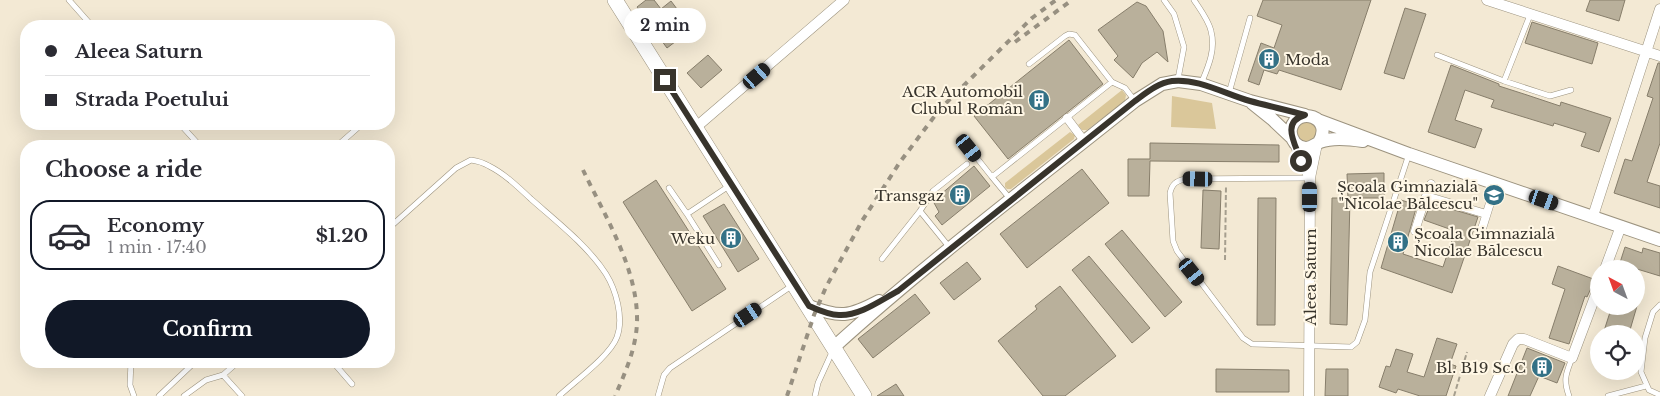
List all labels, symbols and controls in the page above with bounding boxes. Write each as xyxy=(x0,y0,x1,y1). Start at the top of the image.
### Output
callout: 2 min xyxy=(624,8,706,42)
text: 2 min xyxy=(640,15,690,35)
text: Aleea Saturn xyxy=(75,40,203,63)
building icon: Moda xyxy=(1257,47,1281,71)
place label: Moda xyxy=(1285,50,1330,69)
car xyxy=(740,60,773,92)
route end xyxy=(654,69,676,91)
place label: ACR Automobil Clubul Român xyxy=(901,82,1023,118)
text: Strada Poetului xyxy=(75,88,229,111)
building icon: ACR Automobil Clubul Român xyxy=(1027,88,1051,112)
car xyxy=(953,132,984,164)
route start xyxy=(1290,150,1312,172)
text: Choose a ride xyxy=(45,156,202,183)
car xyxy=(1182,171,1213,187)
place label: Școala Gimnazială "Nicolae Bălcescu" xyxy=(1337,177,1479,213)
car xyxy=(1302,182,1317,212)
building icon: Transgaz xyxy=(948,183,972,207)
school or university icon: Școala Gimnazială "Nicolae Bălcescu" xyxy=(1482,183,1506,207)
place label: Transgaz xyxy=(875,186,944,205)
car xyxy=(1527,188,1560,212)
icon: car xyxy=(47,213,92,258)
text: Economy xyxy=(107,214,204,237)
text: $1.20 xyxy=(316,224,368,247)
place label: Școala Gimnazială Nicolae Bălcescu xyxy=(1414,224,1556,260)
building icon: Weku xyxy=(719,226,743,250)
street label: Aleea Saturn xyxy=(1301,228,1320,327)
place label: Weku xyxy=(670,229,715,248)
building icon: Școala Gimnazială Nicolae Bălcescu xyxy=(1386,230,1410,254)
text: 1 min · 17:40 xyxy=(107,237,207,257)
car xyxy=(1176,256,1207,288)
north arrow xyxy=(1590,260,1645,315)
map controls xyxy=(1590,260,1645,380)
button: Confirm xyxy=(45,300,370,358)
car xyxy=(731,300,764,330)
button: locate xyxy=(1590,325,1645,380)
building icon: Bl. B19 Sc.C xyxy=(1530,355,1554,379)
place label: Bl. B19 Sc.C xyxy=(1436,358,1526,377)

